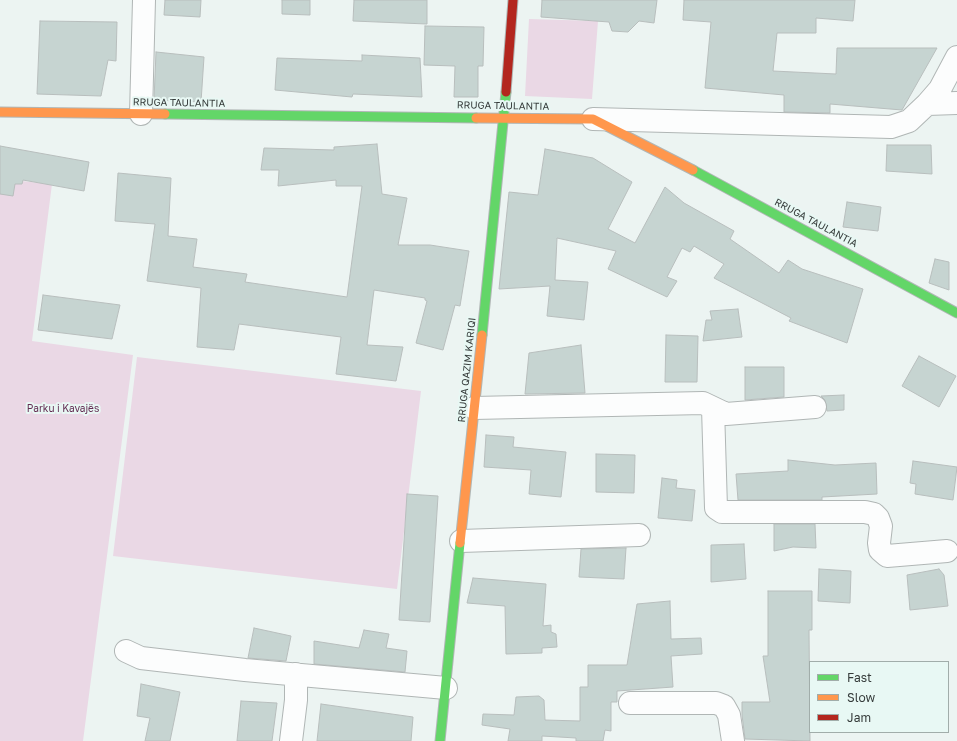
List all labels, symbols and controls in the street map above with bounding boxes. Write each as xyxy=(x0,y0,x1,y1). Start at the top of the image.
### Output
street label: RRUGA TAULANTIA xyxy=(133,96,225,110)
street label: RRUGA TAULANTIA xyxy=(457,99,549,113)
street label: RRUGA TAULANTIA xyxy=(772,196,860,250)
street label: RRUGA QAZIM KARIQI xyxy=(456,317,478,423)
park label: Parku i Kavajës xyxy=(27,403,99,415)
legend xyxy=(809,661,949,733)
text: Fast xyxy=(847,670,872,685)
text: Slow xyxy=(847,690,875,705)
text: Jam xyxy=(847,710,871,725)

